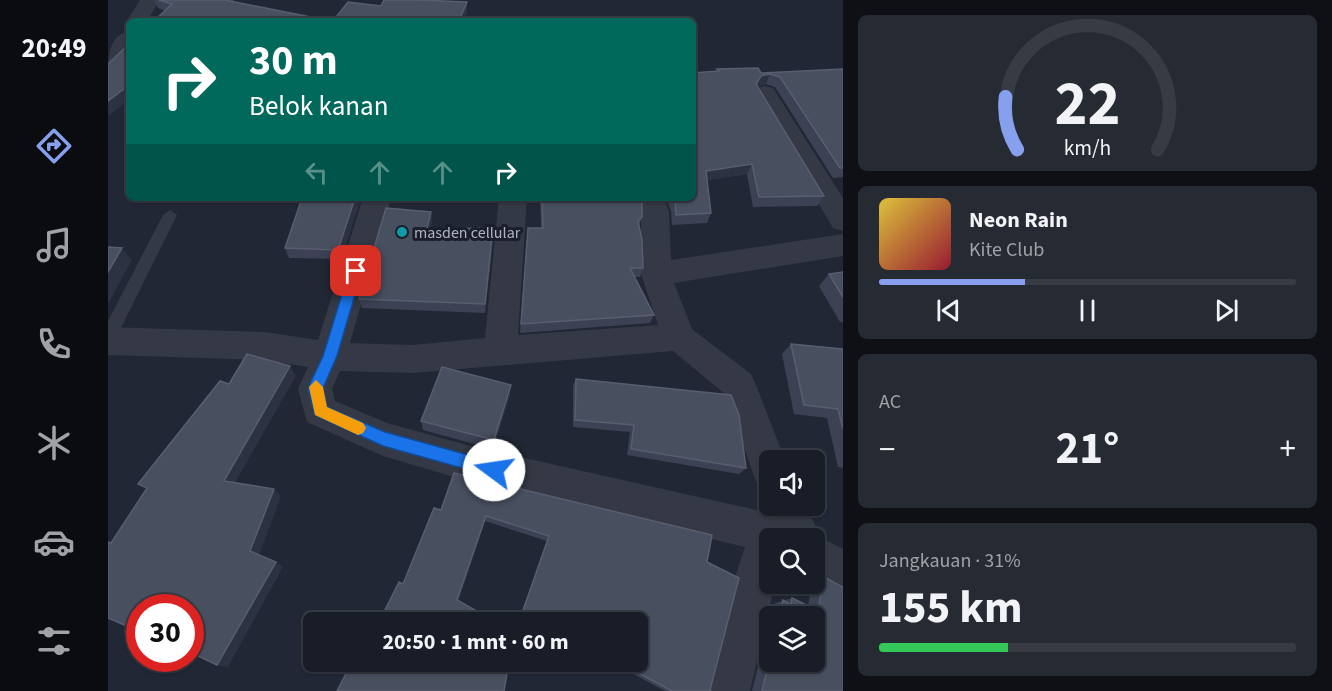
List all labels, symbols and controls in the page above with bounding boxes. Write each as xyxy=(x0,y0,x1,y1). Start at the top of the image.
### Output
text: 20:49 xyxy=(21,29,87,68)
text: 30 m xyxy=(249,31,338,91)
icon: right xyxy=(150,42,228,120)
text: 22 xyxy=(1055,60,1120,149)
text: Belok kanan xyxy=(249,87,388,126)
icon: directions xyxy=(33,125,75,167)
text: km/h xyxy=(1064,133,1111,164)
icon: left xyxy=(300,156,333,189)
icon: ahead xyxy=(363,156,396,189)
icon: ahead xyxy=(426,156,459,189)
icon: right xyxy=(489,156,522,189)
text: Neon Rain xyxy=(969,204,1068,236)
place label: masden cellular xyxy=(414,222,521,244)
icon: music xyxy=(33,224,75,266)
marker: masden cellular xyxy=(395,225,409,239)
text: Kite Club xyxy=(969,236,1044,264)
pin xyxy=(330,245,381,296)
icon: arrive xyxy=(339,254,372,287)
icon: previous xyxy=(932,294,965,327)
icon: pause xyxy=(1071,294,1104,327)
icon: next xyxy=(1210,294,1243,327)
icon: phone xyxy=(33,323,75,365)
text: AC xyxy=(879,388,901,416)
text: 21° xyxy=(1056,417,1119,481)
icon: climate xyxy=(33,422,75,464)
text: − xyxy=(879,426,895,473)
text: + xyxy=(1280,426,1296,473)
position arrow xyxy=(462,438,526,502)
map controls xyxy=(759,450,825,672)
button: sound xyxy=(759,450,825,516)
icon: car xyxy=(33,521,75,563)
button: search xyxy=(759,528,825,594)
text: Jangkauan · 31% xyxy=(879,547,1021,575)
text: 155 km xyxy=(879,576,1023,640)
speed limit sign: 30 xyxy=(126,594,204,672)
button: layers xyxy=(759,606,825,672)
icon: filters xyxy=(33,620,75,662)
text: 20:50 · 1 mnt · 60 m xyxy=(382,626,569,658)

